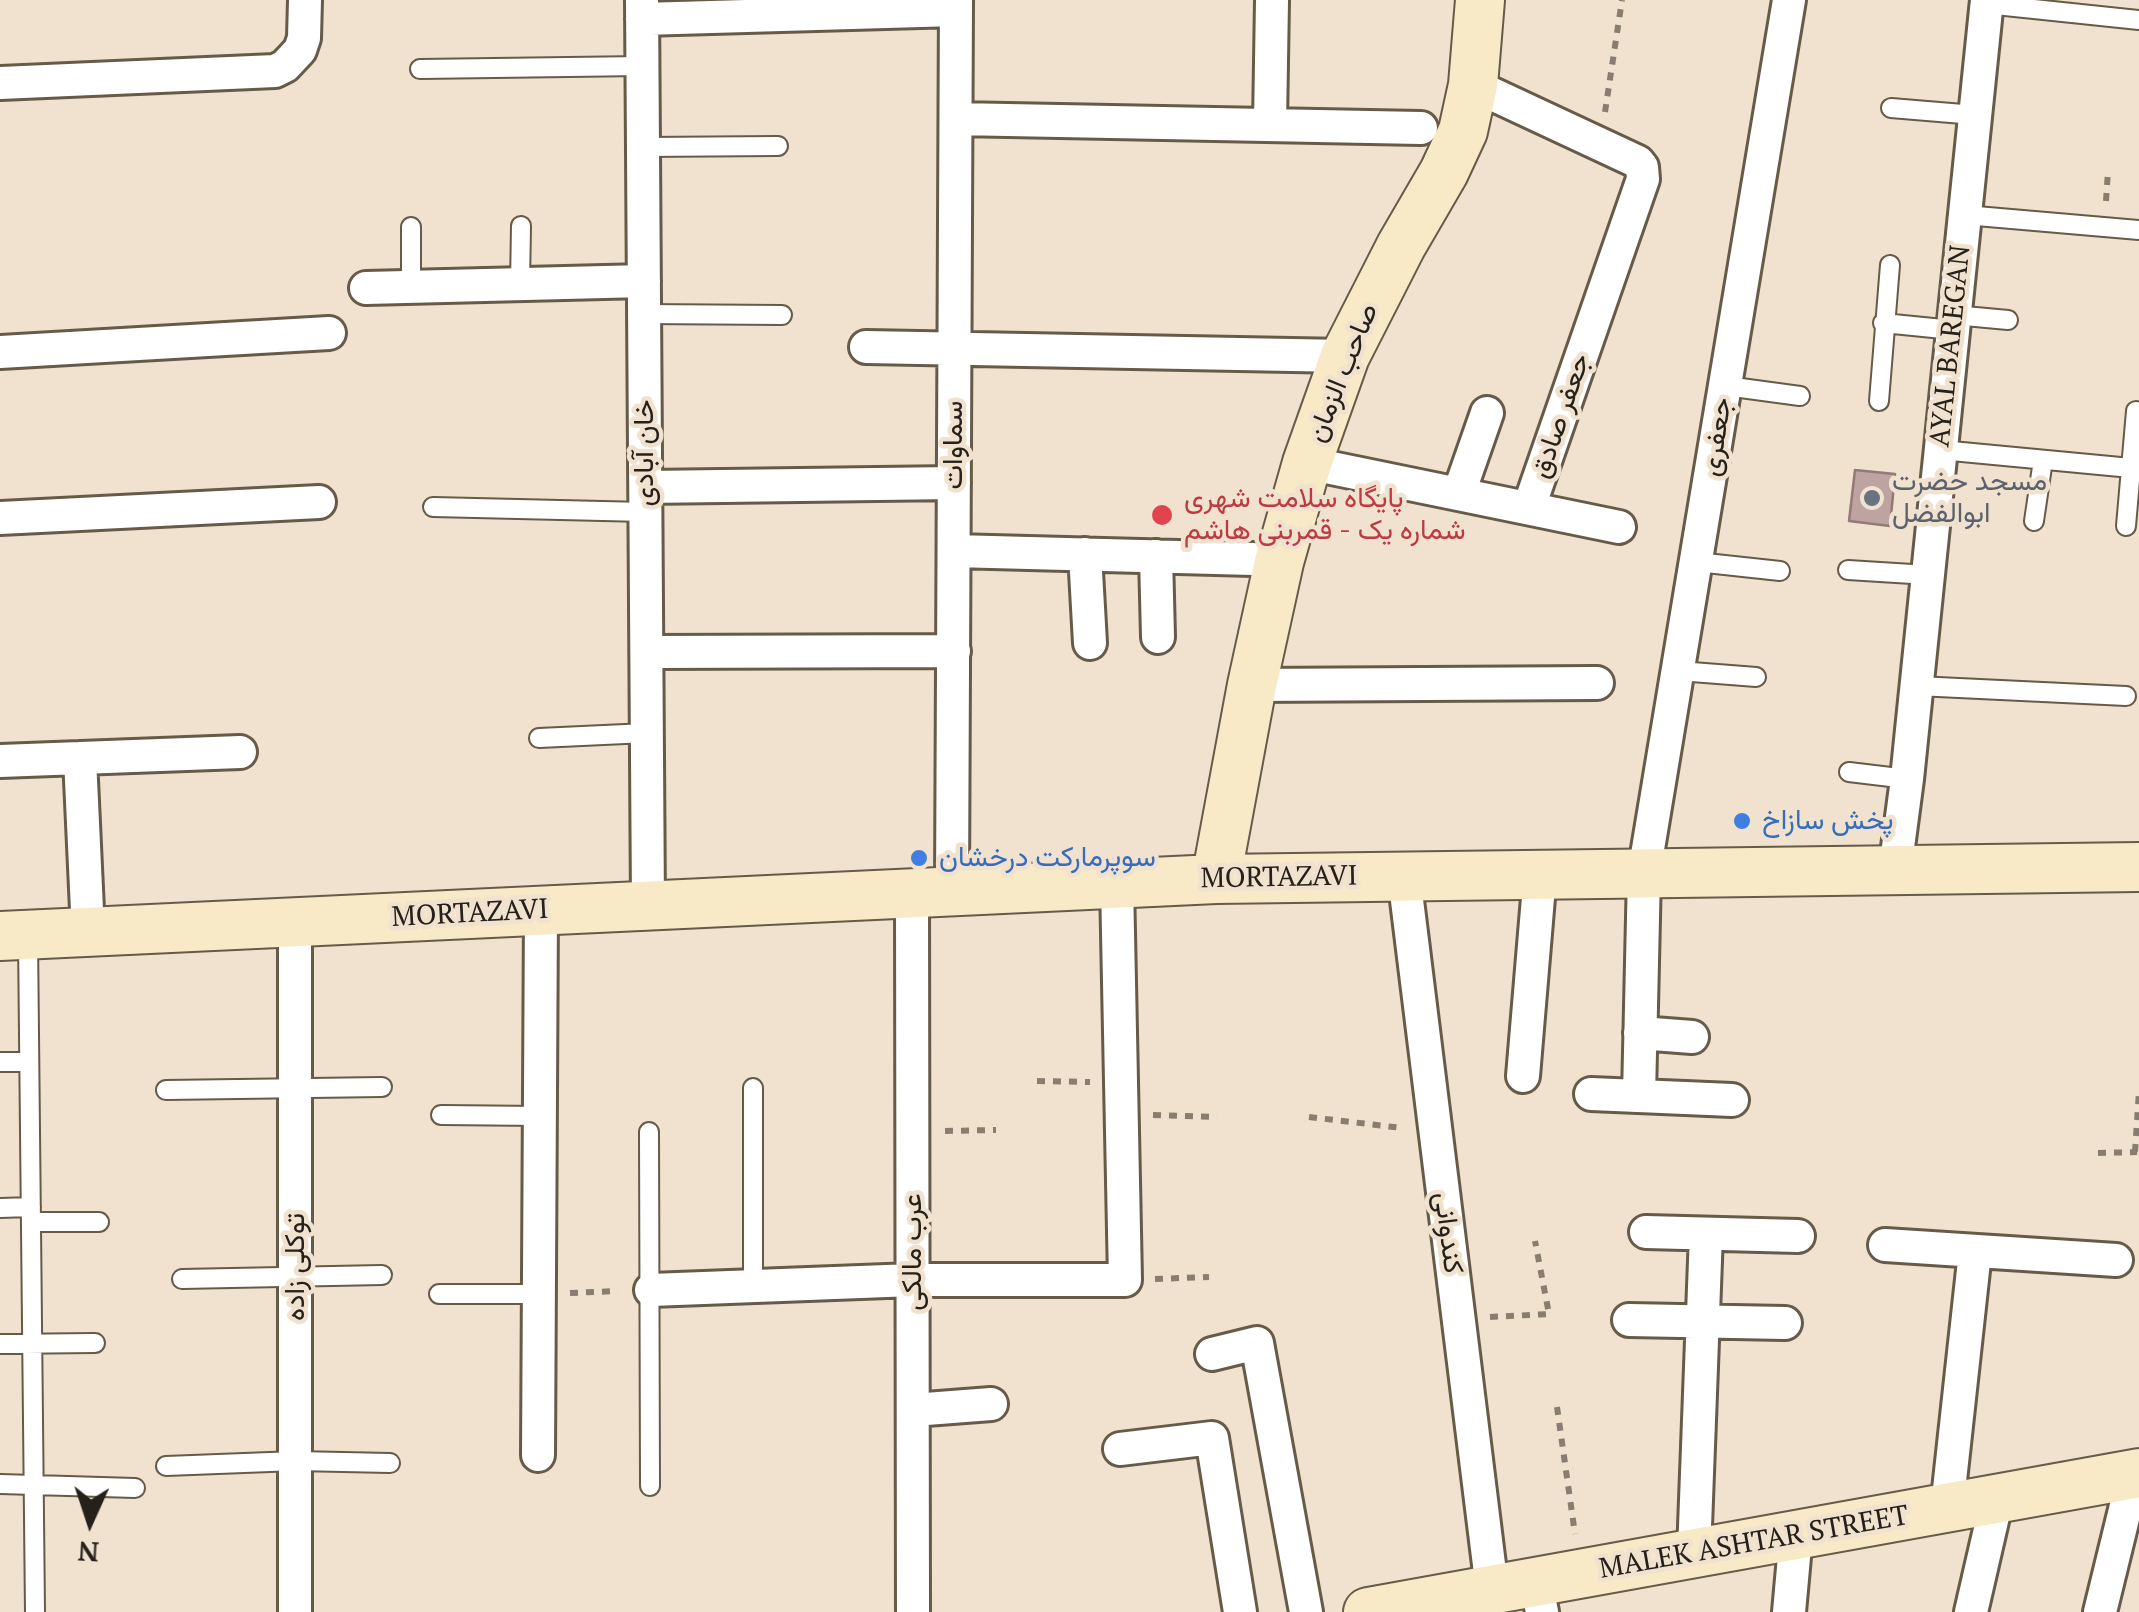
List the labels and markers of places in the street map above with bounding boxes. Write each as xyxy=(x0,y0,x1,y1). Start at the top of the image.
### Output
place label: مسجد حضرت ابوالفضل xyxy=(1892,465,2047,531)
place label: پایگاه سلامت شهری شماره یک - قمربنی هاشم xyxy=(1184,482,1466,548)
marker: مسجد حضرت ابوالفضل xyxy=(1861,487,1883,509)
marker: پایگاه سلامت شهری شماره یک - قمربنی هاشم xyxy=(1149,502,1175,528)
place label: پخش سازاخ xyxy=(1762,804,1894,838)
marker: پخش سازاخ xyxy=(1731,810,1753,832)
place label: سوپرمارکت درخشان xyxy=(939,841,1156,875)
marker: سوپرمارکت درخشان xyxy=(908,847,930,869)

